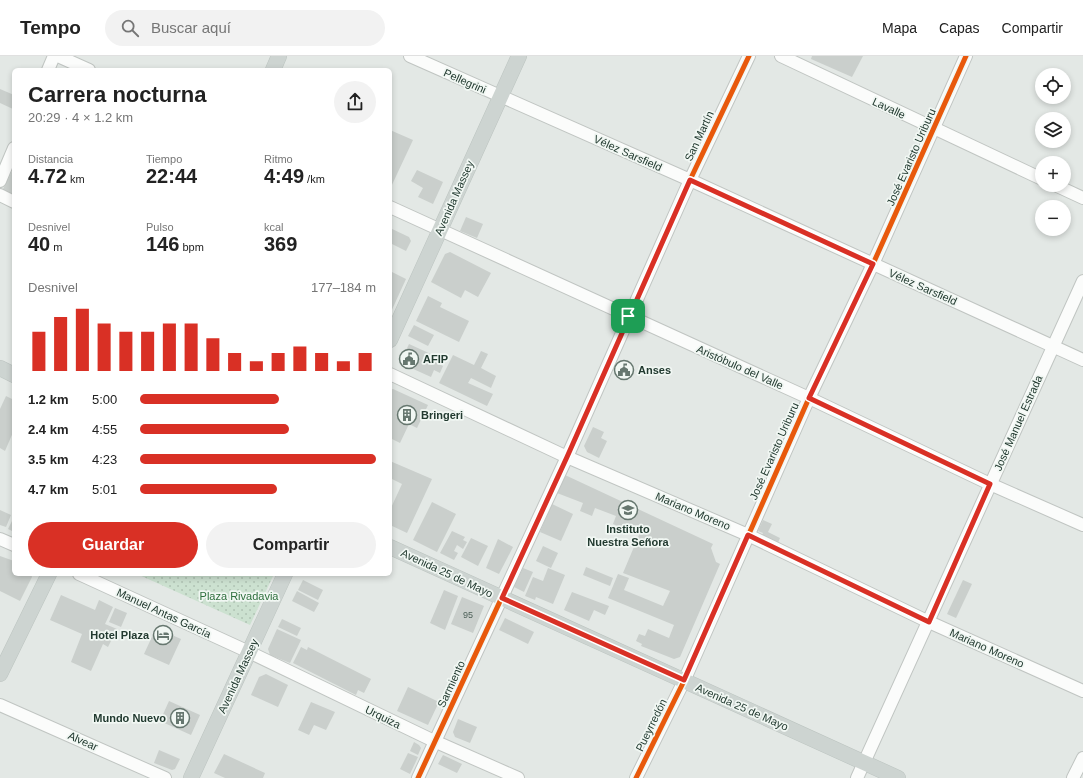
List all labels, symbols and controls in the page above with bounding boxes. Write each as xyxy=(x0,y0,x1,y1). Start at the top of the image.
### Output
search box xyxy=(105,10,385,46)
text: Tempo xyxy=(20,17,81,38)
icon: search xyxy=(119,17,141,39)
text: Buscar aquí xyxy=(151,19,231,36)
text: Mapa xyxy=(882,20,917,36)
text: Capas xyxy=(939,20,980,36)
text: Compartir xyxy=(1002,20,1063,36)
street label: Pellegrini xyxy=(442,66,488,96)
map controls xyxy=(1035,68,1071,236)
button: locate xyxy=(1035,68,1071,104)
button: share xyxy=(334,81,376,123)
text: Carrera nocturna xyxy=(28,82,207,107)
street label: Lavalle xyxy=(871,95,907,121)
street label: José Evaristo Uriburu xyxy=(884,107,938,207)
street label: San Martín xyxy=(682,109,716,163)
text: 20:29 · 4 × 1.2 km xyxy=(28,110,133,125)
button: layers xyxy=(1035,112,1071,148)
street label: Vélez Sarsfield xyxy=(592,133,664,173)
text: Distancia xyxy=(28,153,73,165)
text: Tiempo xyxy=(146,153,182,165)
text: Ritmo xyxy=(264,153,293,165)
button: + xyxy=(1035,156,1071,192)
street label: Avenida Massey xyxy=(432,158,476,237)
text: 4.72 xyxy=(28,165,67,187)
text: 22:44 xyxy=(146,165,197,187)
text: 4:49 xyxy=(264,165,304,187)
text: km xyxy=(67,173,85,185)
text: /km xyxy=(304,173,325,185)
button: − xyxy=(1035,200,1071,236)
text: Desnivel xyxy=(28,221,70,233)
text: Pulso xyxy=(146,221,174,233)
text: kcal xyxy=(264,221,284,233)
text: 40 xyxy=(28,233,50,255)
text: 146 xyxy=(146,233,179,255)
text: 369 xyxy=(264,233,297,255)
text: m xyxy=(50,241,62,253)
text: bpm xyxy=(179,241,204,253)
street label: Vélez Sarsfield xyxy=(887,267,959,307)
text: Desnivel xyxy=(28,280,78,295)
text: 177–184 m xyxy=(311,280,376,295)
pin xyxy=(611,299,645,333)
icon: arrive xyxy=(617,305,639,327)
street label: Aristóbulo del Valle xyxy=(695,343,785,391)
public building icon: AFIP xyxy=(398,348,420,370)
place label: AFIP xyxy=(423,353,448,365)
public building icon: Anses xyxy=(613,359,635,381)
place label: Anses xyxy=(638,364,671,376)
street label: José Manuel Estrada xyxy=(992,373,1045,473)
text: 1.2 km xyxy=(28,392,68,407)
text: 5:00 xyxy=(92,392,117,407)
street label: José Evaristo Uriburu xyxy=(747,401,801,501)
building icon: Bringeri xyxy=(396,404,418,426)
place label: Bringeri xyxy=(421,409,463,421)
text: 2.4 km xyxy=(28,422,68,437)
text: 4:55 xyxy=(92,422,117,437)
text: 3.5 km xyxy=(28,452,68,467)
text: 4:23 xyxy=(92,452,117,467)
text: 4.7 km xyxy=(28,482,68,497)
text: 5:01 xyxy=(92,482,117,497)
street label: Mariano Moreno xyxy=(654,490,732,532)
school or university icon: Instituto Nuestra Señora xyxy=(617,499,639,521)
button: Guardar xyxy=(28,522,198,568)
button: Compartir xyxy=(206,522,376,568)
place label: Instituto Nuestra Señora xyxy=(587,523,670,548)
street label: Avenida 25 de Mayo xyxy=(399,546,495,600)
street label: Manuel Antas García xyxy=(115,586,214,641)
park label: Plaza Rivadavia xyxy=(200,590,279,602)
house number: 95 xyxy=(463,610,473,620)
hotel icon: Hotel Plaza xyxy=(152,624,174,646)
street label: Mariano Moreno xyxy=(948,626,1026,670)
place label: Hotel Plaza xyxy=(90,629,150,641)
street label: Avenida Massey xyxy=(216,637,261,715)
street label: Sarmiento xyxy=(435,659,467,709)
street label: Avenida 25 de Mayo xyxy=(694,681,790,733)
street label: Pueyrredón xyxy=(633,697,669,753)
street label: Urquiza xyxy=(363,703,403,731)
building icon: Mundo Nuevo xyxy=(169,707,191,729)
place label: Mundo Nuevo xyxy=(93,712,166,724)
street label: Alvear xyxy=(66,729,100,753)

